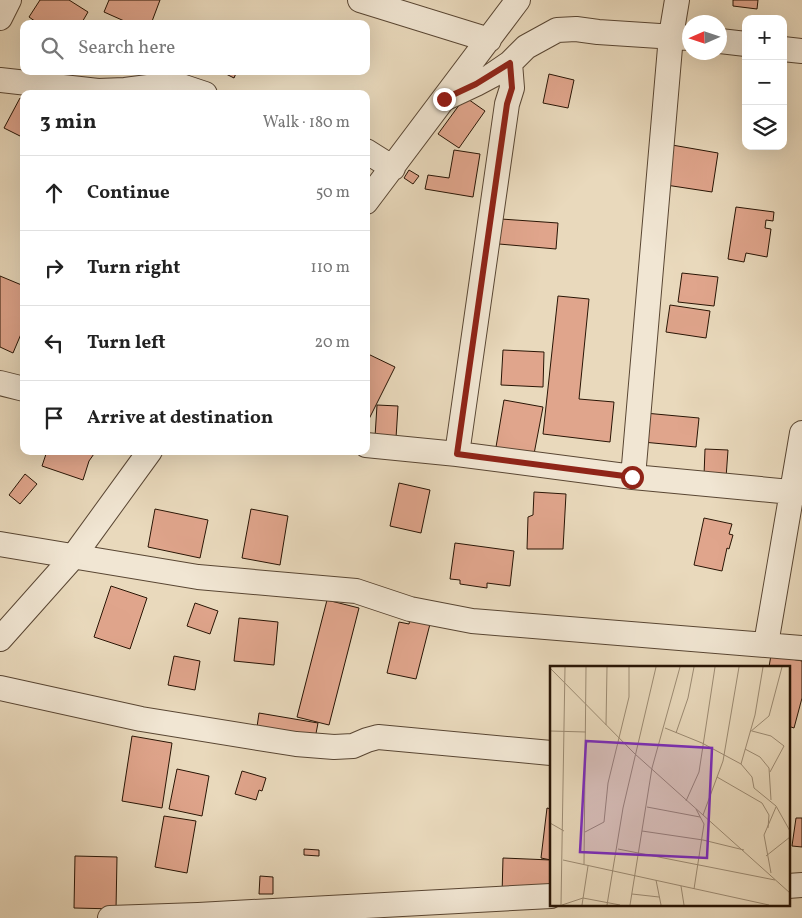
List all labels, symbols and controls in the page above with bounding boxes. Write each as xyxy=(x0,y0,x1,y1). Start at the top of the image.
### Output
north arrow xyxy=(682,15,727,60)
map controls xyxy=(742,15,787,150)
button: + xyxy=(742,15,787,60)
search box xyxy=(20,20,370,75)
icon: search xyxy=(38,34,66,62)
text: Search here xyxy=(78,35,175,61)
button: − xyxy=(742,60,787,105)
route end xyxy=(433,88,456,111)
button: layers xyxy=(742,105,787,150)
text: 3 min xyxy=(40,108,96,137)
text: Walk · 180 m xyxy=(263,112,350,134)
icon: ahead xyxy=(40,179,68,207)
text: Continue xyxy=(87,180,170,206)
text: 50 m xyxy=(316,182,350,204)
icon: right xyxy=(40,254,68,282)
text: Turn right xyxy=(87,255,180,281)
text: 110 m xyxy=(311,257,350,279)
icon: left xyxy=(40,329,68,357)
text: Turn left xyxy=(87,330,166,356)
text: 20 m xyxy=(315,332,350,354)
icon: arrive xyxy=(40,404,68,432)
text: Arrive at destination xyxy=(87,405,273,431)
route start xyxy=(621,466,644,489)
inset map xyxy=(550,666,790,906)

